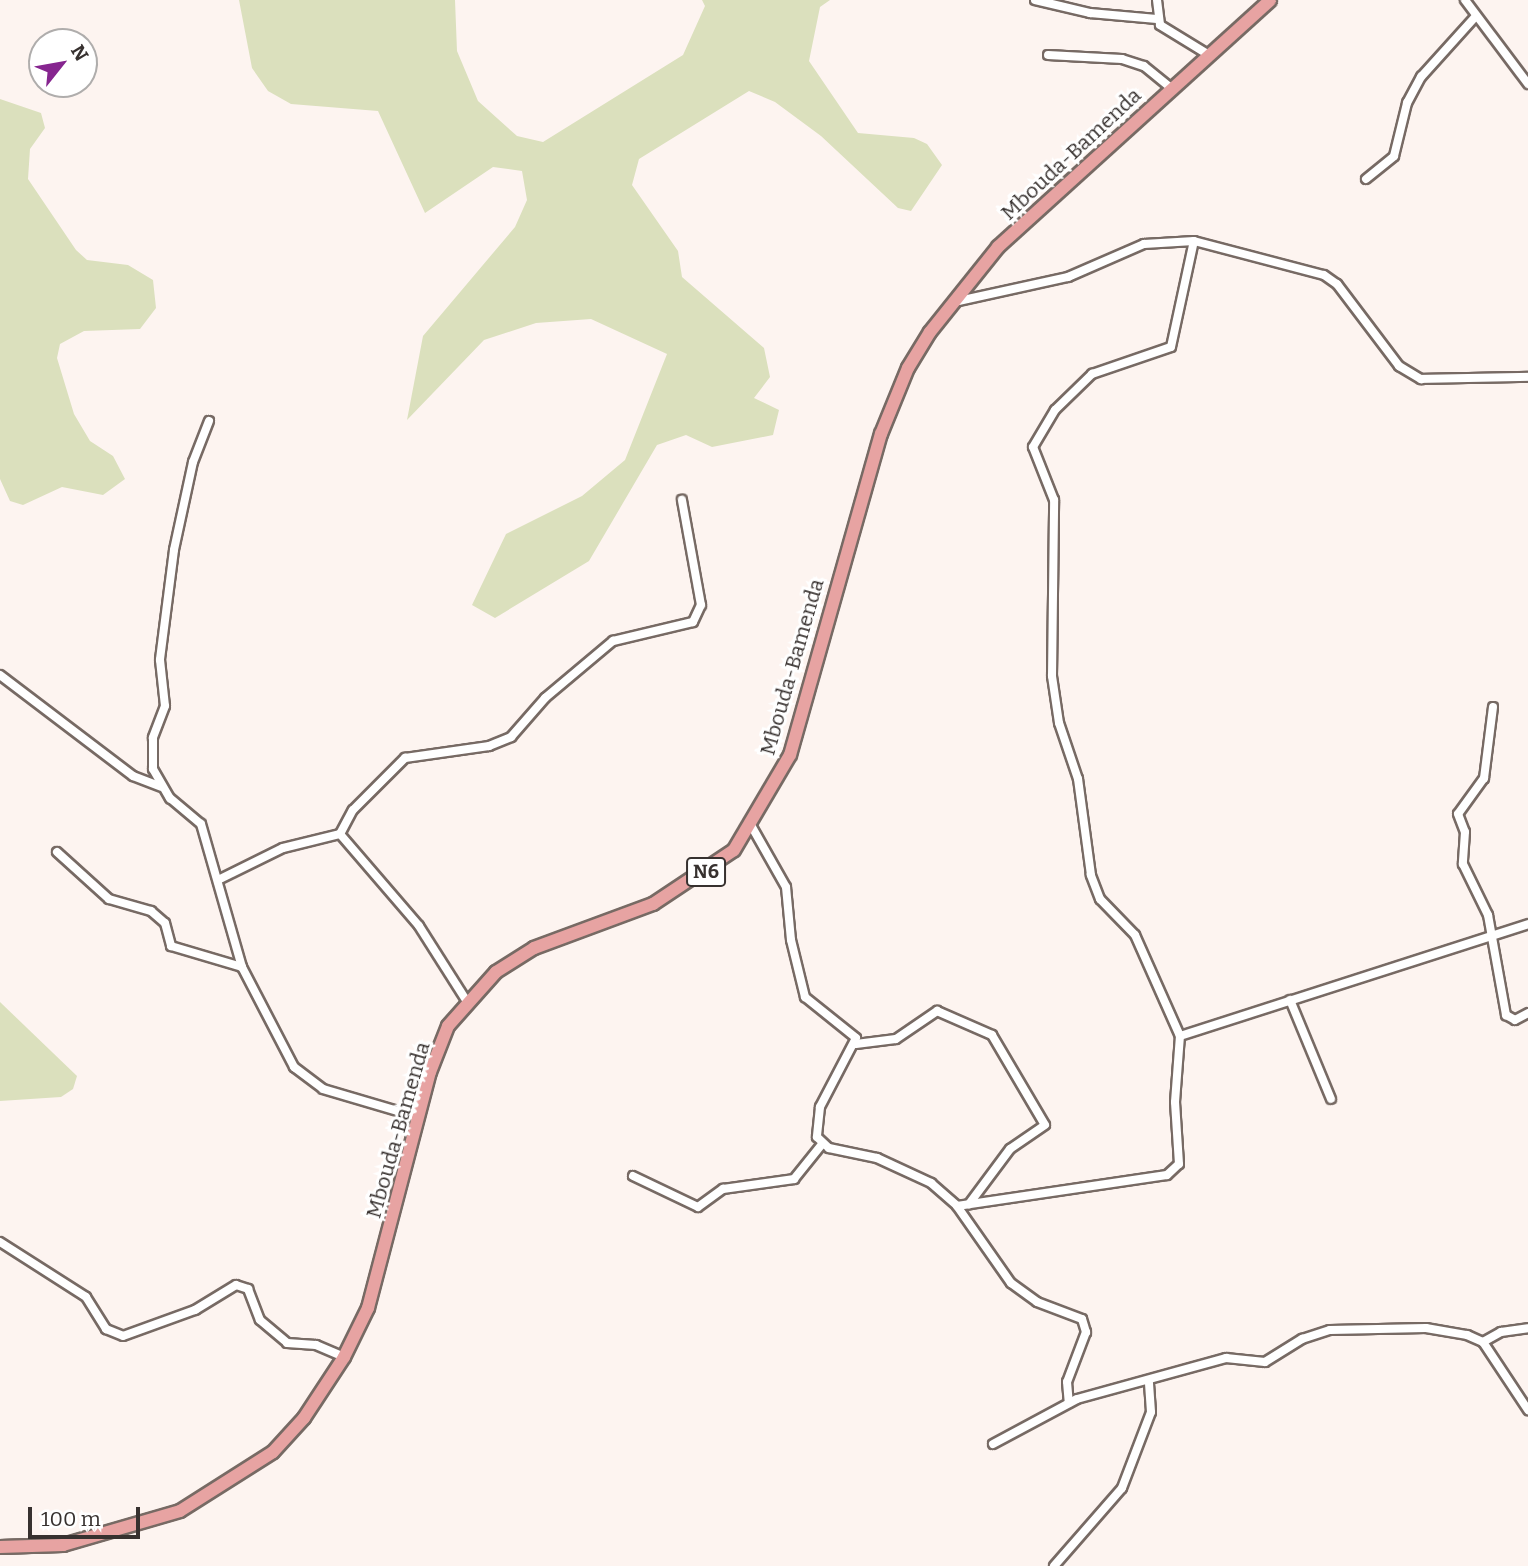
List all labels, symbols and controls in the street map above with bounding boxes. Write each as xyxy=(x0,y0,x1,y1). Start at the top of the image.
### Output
north arrow xyxy=(28,28,98,98)
text: N xyxy=(66,41,93,65)
street label: Mbouda-Bamenda xyxy=(996,83,1146,225)
street label: Mbouda-Bamenda xyxy=(755,576,829,758)
road number: N6 xyxy=(685,856,727,888)
street label: Mbouda-Bamenda xyxy=(361,1039,435,1221)
scale bar xyxy=(32,1492,144,1536)
text: 100 m xyxy=(41,1506,101,1532)

